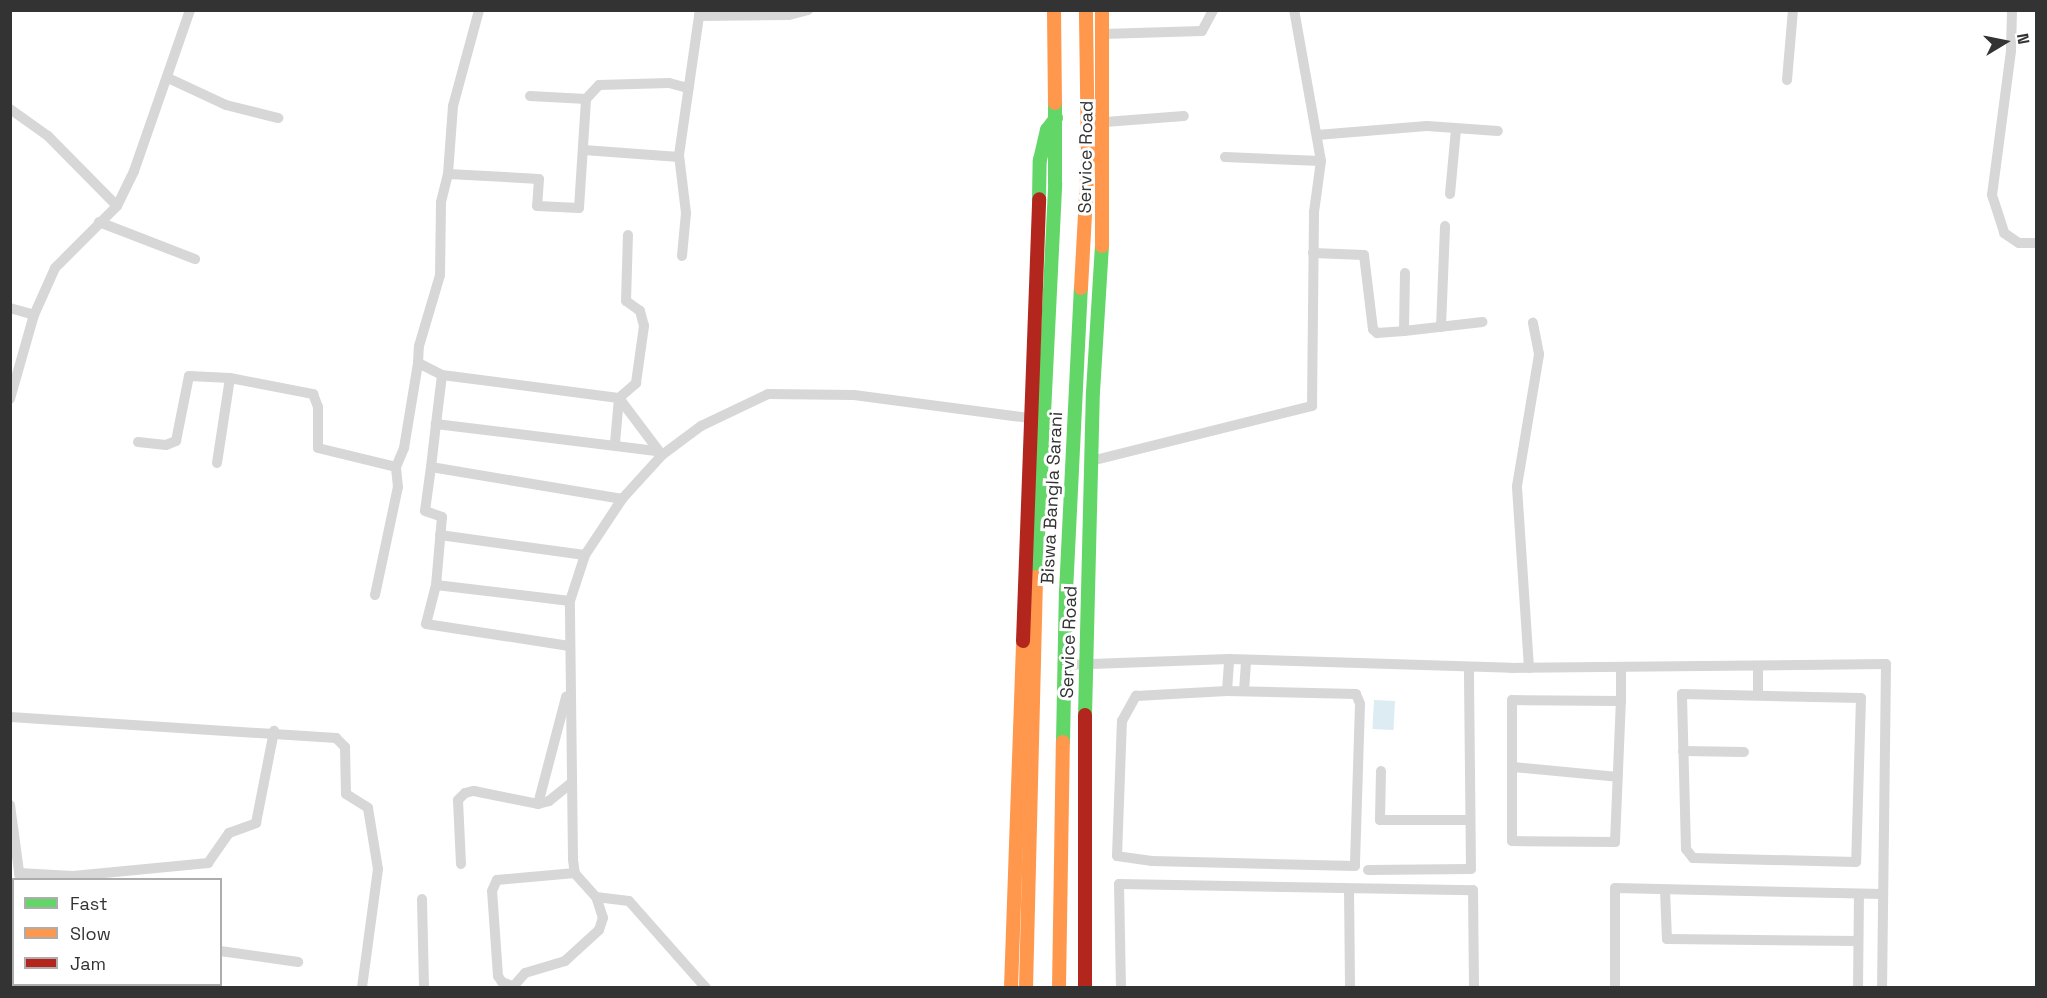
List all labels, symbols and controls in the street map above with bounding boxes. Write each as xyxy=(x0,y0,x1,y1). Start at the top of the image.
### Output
north arrow xyxy=(1975,12,2035,72)
text: N xyxy=(2012,32,2034,46)
street label: Service Road xyxy=(1074,100,1098,214)
street label: Biswa Bangla Sarani xyxy=(1037,411,1067,585)
street label: Service Road xyxy=(1056,585,1082,699)
legend xyxy=(12,878,222,986)
text: Fast xyxy=(70,892,107,915)
text: Slow xyxy=(70,922,111,945)
text: Jam xyxy=(70,952,106,975)

